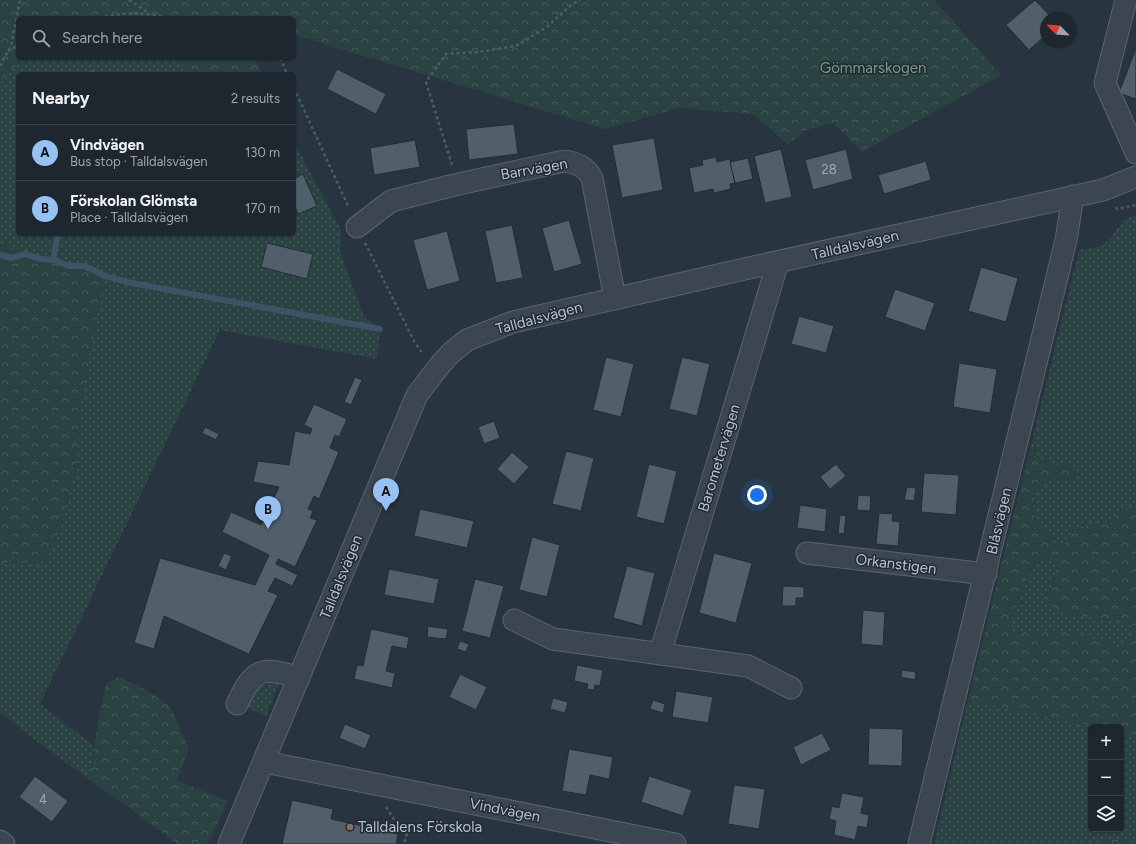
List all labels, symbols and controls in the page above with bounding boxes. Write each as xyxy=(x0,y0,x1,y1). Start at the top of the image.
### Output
north arrow xyxy=(1040,12,1076,48)
search box xyxy=(16,16,296,60)
icon: search xyxy=(30,27,52,49)
text: Search here xyxy=(62,29,142,47)
park label: Gömmarskogen xyxy=(820,59,926,77)
text: Nearby xyxy=(32,88,90,108)
text: 2 results xyxy=(231,91,280,106)
text: Vindvägen xyxy=(70,136,144,154)
text: A xyxy=(40,145,50,160)
text: 130 m xyxy=(245,145,280,160)
text: Bus stop · Talldalsvägen xyxy=(70,154,208,169)
street label: Barrvägen xyxy=(499,154,569,184)
house number: 28 xyxy=(821,162,837,177)
text: Förskolan Glömsta xyxy=(70,192,197,210)
text: B xyxy=(41,201,49,216)
text: 170 m xyxy=(245,201,280,216)
text: Place · Talldalsvägen xyxy=(70,210,188,225)
street label: Talldalsvägen xyxy=(810,226,900,264)
street label: Talldalsvägen xyxy=(494,298,584,338)
street label: Barometervägen xyxy=(694,402,744,514)
pin: A xyxy=(373,478,399,511)
your location xyxy=(747,485,767,505)
street label: Blåsvägen xyxy=(983,486,1015,556)
pin: B xyxy=(255,496,281,529)
street label: Talldalsvägen xyxy=(316,532,366,622)
street label: Orkanstigen xyxy=(855,550,937,578)
map controls xyxy=(1088,724,1124,832)
button: + xyxy=(1088,724,1124,760)
button: − xyxy=(1088,760,1124,796)
house number: 4 xyxy=(39,792,47,807)
street label: Vindvägen xyxy=(468,794,542,826)
button: layers xyxy=(1088,796,1124,832)
place label: Talldalens Förskola xyxy=(358,818,482,836)
marker: Talldalens Förskola xyxy=(345,822,355,832)

